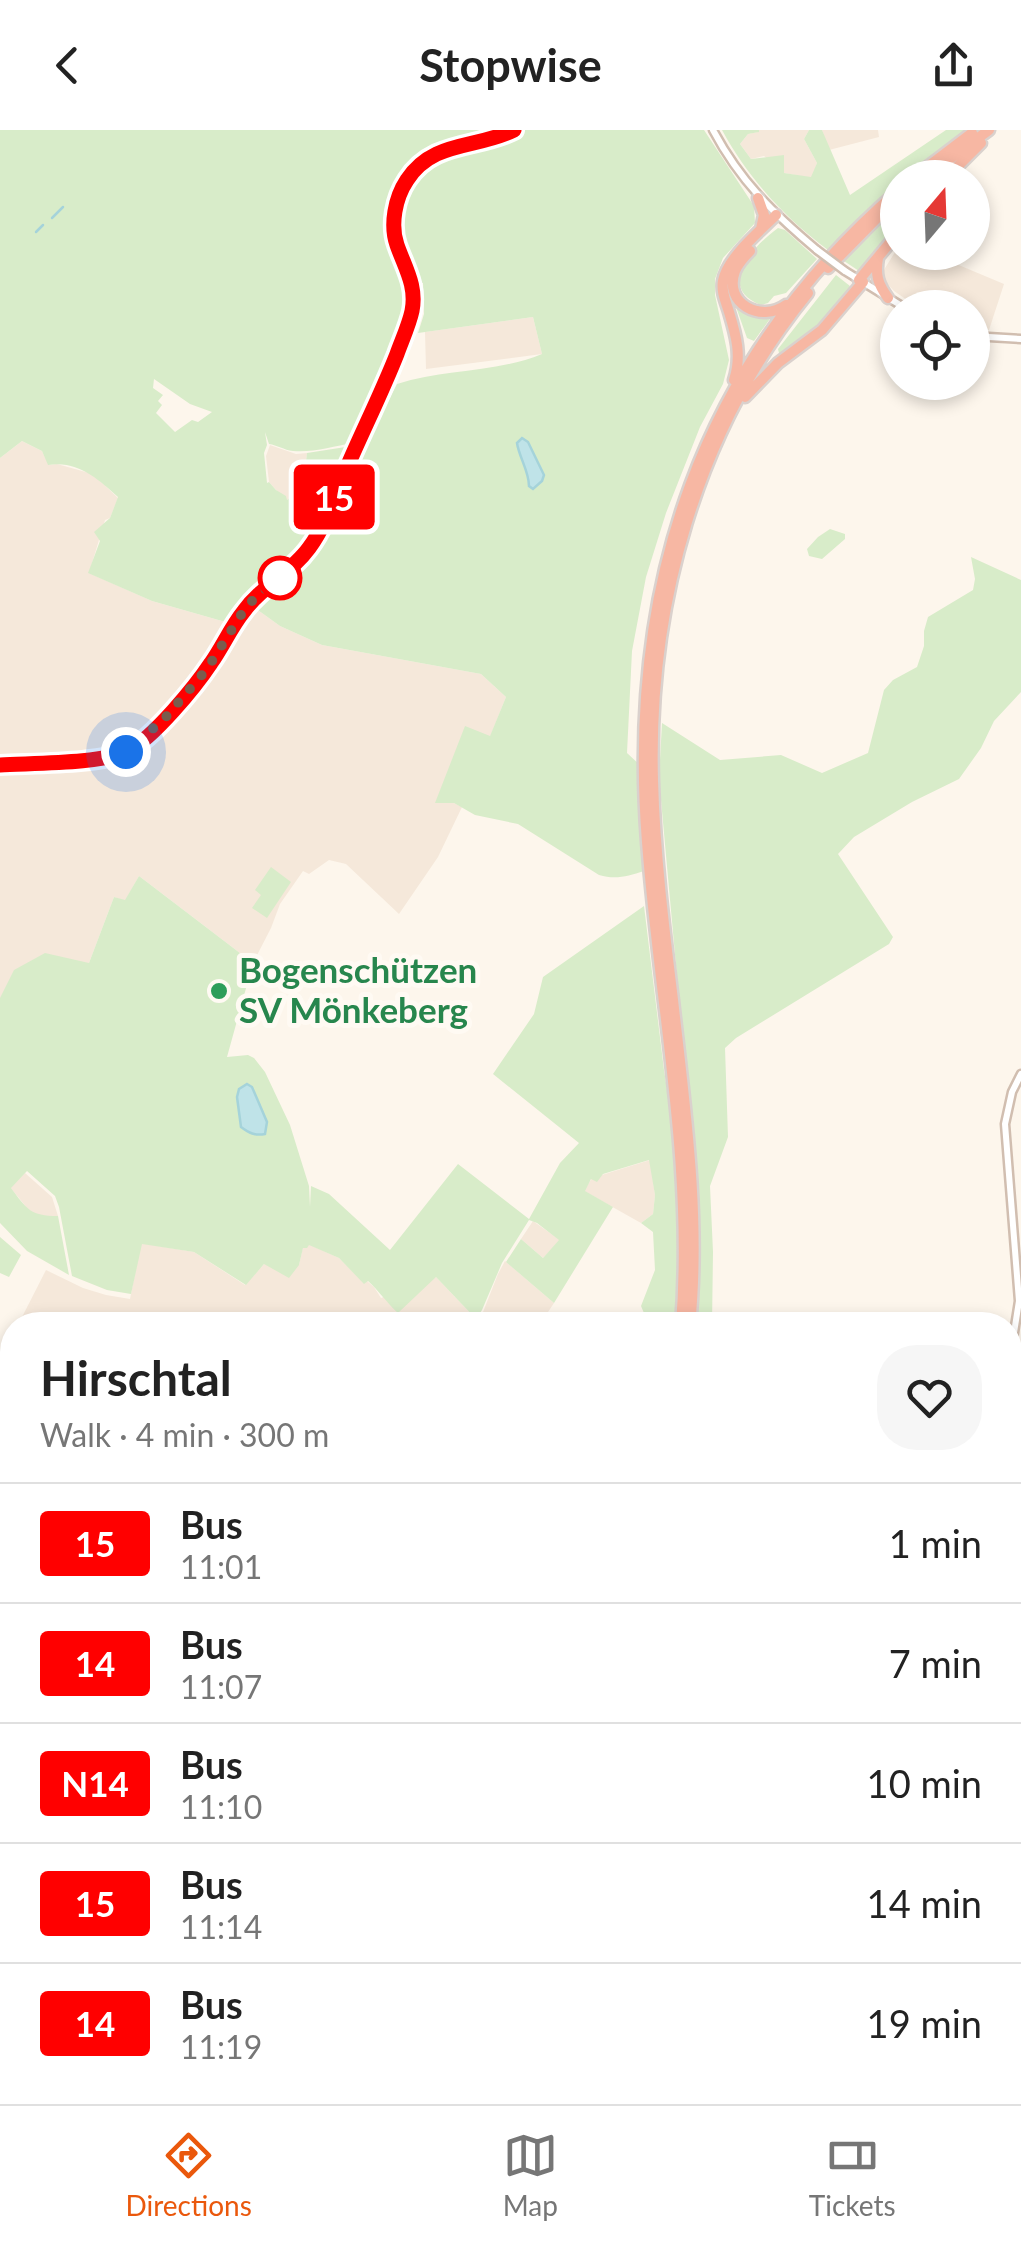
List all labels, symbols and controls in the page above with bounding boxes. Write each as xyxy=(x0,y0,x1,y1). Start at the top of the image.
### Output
icon: back xyxy=(40,38,95,93)
text: Stopwise xyxy=(419,38,602,92)
icon: share xyxy=(926,38,981,93)
north arrow xyxy=(880,160,990,270)
map controls xyxy=(880,160,990,400)
button: locate xyxy=(880,290,990,400)
line badge: 15 xyxy=(289,464,379,530)
text: 15 xyxy=(314,476,354,518)
unlabelled marker xyxy=(259,557,301,599)
your location xyxy=(101,727,151,777)
place label: Bogenschützen SV Mönkeberg xyxy=(239,948,477,1030)
marker: Bogenschützen SV Mönkeberg xyxy=(208,980,230,1002)
button: heart xyxy=(877,1345,982,1450)
text: Hirschtal xyxy=(40,1349,232,1406)
text: Walk · 4 min · 300 m xyxy=(40,1415,329,1454)
text: Bus xyxy=(180,1501,243,1547)
text: 1 min xyxy=(889,1520,982,1566)
text: 15 xyxy=(75,1522,115,1564)
text: 11:01 xyxy=(180,1547,262,1586)
text: Bus xyxy=(180,1621,243,1667)
text: 7 min xyxy=(889,1640,982,1686)
text: 14 xyxy=(75,1642,115,1684)
text: 11:07 xyxy=(180,1667,262,1706)
text: Bus xyxy=(180,1741,243,1787)
text: 10 min xyxy=(867,1760,982,1806)
text: N14 xyxy=(61,1762,129,1804)
text: 11:10 xyxy=(180,1787,262,1826)
text: Bus xyxy=(180,1861,243,1907)
text: 14 min xyxy=(867,1880,982,1926)
text: 15 xyxy=(75,1882,115,1924)
text: 11:14 xyxy=(180,1907,262,1946)
text: Bus xyxy=(180,1981,243,2027)
text: 19 min xyxy=(867,2000,982,2046)
text: 14 xyxy=(75,2002,115,2044)
text: 11:19 xyxy=(180,2027,262,2066)
tab: Directions xyxy=(125,2128,252,2222)
tab: Map xyxy=(503,2128,558,2222)
tab: Tickets xyxy=(809,2128,896,2222)

